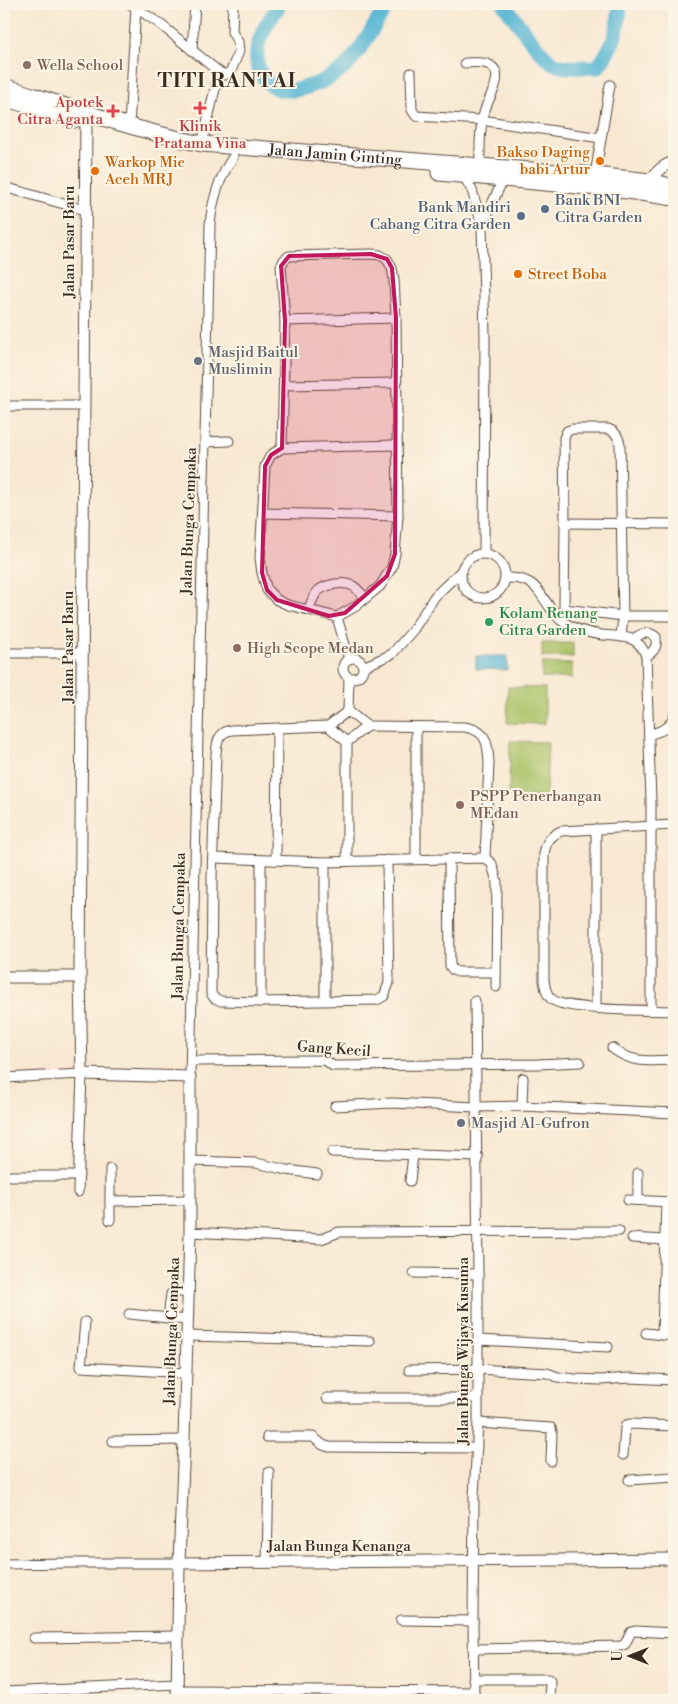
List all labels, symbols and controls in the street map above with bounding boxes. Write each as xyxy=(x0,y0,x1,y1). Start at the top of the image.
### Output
place label: Wella School xyxy=(36,56,124,75)
marker: Wella School xyxy=(21,59,33,71)
district label: TITI RANTAI xyxy=(158,69,296,94)
place label: Apotek Citra Aganta xyxy=(17,93,104,129)
marker: Klinik Pratama Vina xyxy=(193,101,207,115)
marker: Apotek Citra Aganta xyxy=(107,105,119,117)
place label: Klinik Pratama Vina xyxy=(154,117,247,153)
street label: Jalan Jamin Ginting xyxy=(267,140,403,169)
place label: Bakso Daging babi Artur xyxy=(496,143,591,179)
place label: Warkop Mie Aceh MRJ xyxy=(104,153,185,189)
marker: Bakso Daging babi Artur xyxy=(594,155,606,167)
marker: Warkop Mie Aceh MRJ xyxy=(89,165,101,177)
street label: Jalan Pasar Baru xyxy=(60,185,79,299)
place label: Bank BNI Citra Garden xyxy=(554,191,643,227)
place label: Bank Mandiri Cabang Citra Garden xyxy=(370,198,511,234)
marker: Bank BNI Citra Garden xyxy=(539,203,551,215)
marker: Bank Mandiri Cabang Citra Garden xyxy=(515,210,527,222)
place label: Street Boba xyxy=(528,265,607,284)
marker: Street Boba xyxy=(512,268,524,280)
place label: Masjid Baitul Muslimin xyxy=(208,343,299,379)
marker: Masjid Baitul Muslimin xyxy=(192,355,204,367)
street label: Jalan Bunga Cempaka xyxy=(177,447,201,596)
street label: Jalan Pasar Baru xyxy=(59,590,78,704)
place label: Kolam Renang Citra Garden xyxy=(499,604,598,640)
marker: Kolam Renang Citra Garden xyxy=(483,616,495,628)
place label: High Scope Medan xyxy=(247,639,374,658)
marker: High Scope Medan xyxy=(231,642,243,654)
place label: PSPP Penerbangan MEdan xyxy=(470,787,602,823)
marker: PSPP Penerbangan MEdan xyxy=(454,799,466,811)
street label: Jalan Bunga Cempaka xyxy=(168,852,190,1001)
street label: Gang Kecil xyxy=(296,1037,372,1061)
place label: Masjid Al-Gufron xyxy=(471,1114,590,1133)
marker: Masjid Al-Gufron xyxy=(455,1117,467,1129)
street label: Jalan Bunga Cempaka xyxy=(160,1257,184,1406)
street label: Jalan Bunga Wijaya Kusuma xyxy=(454,1257,473,1446)
street label: Jalan Bunga Kenanga xyxy=(266,1537,411,1556)
north arrow xyxy=(606,1632,656,1682)
text: U xyxy=(609,1650,627,1661)

